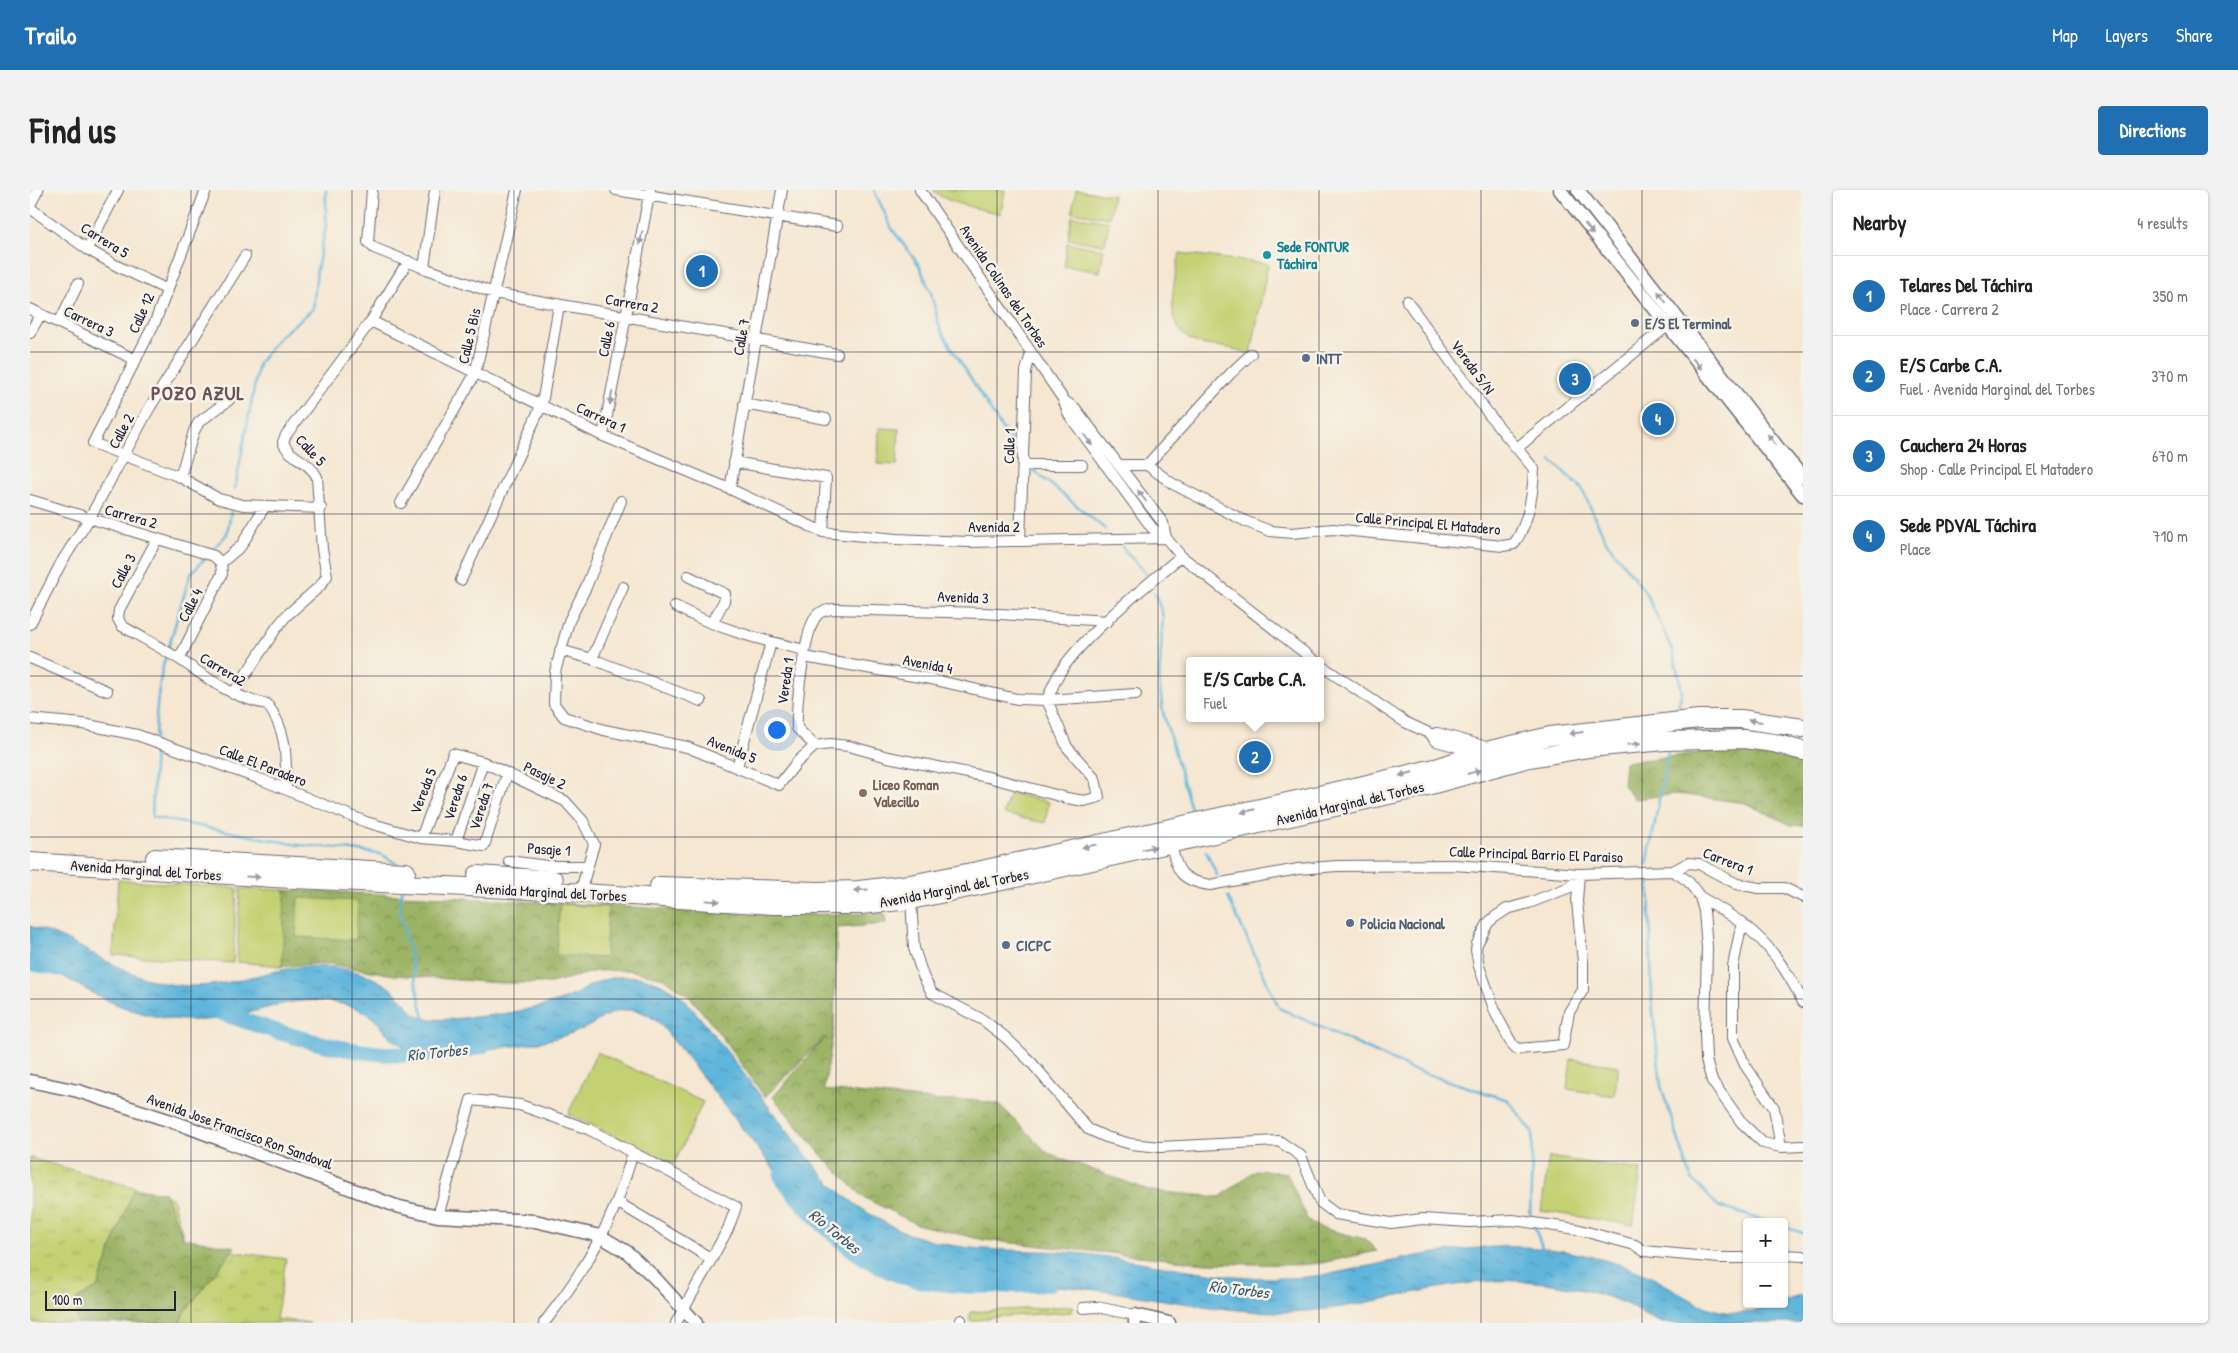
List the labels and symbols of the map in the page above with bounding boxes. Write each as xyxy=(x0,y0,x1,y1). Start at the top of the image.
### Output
street label: Carrera 5 xyxy=(77,217,134,263)
street label: Avenida Colinas del Torbes xyxy=(955,220,1053,352)
one-way arrow xyxy=(1584,222,1595,235)
one-way arrow xyxy=(637,230,645,245)
place label: Sede FONTUR Táchira xyxy=(1276,236,1349,274)
marker: Sede FONTUR Táchira xyxy=(1261,249,1273,261)
pin: 1 xyxy=(686,252,718,290)
street label: Carrera 2 xyxy=(604,288,660,318)
street label: Calle 12 xyxy=(123,289,159,337)
one-way arrow xyxy=(1656,291,1667,304)
street label: Carrera 3 xyxy=(60,300,118,342)
street label: Calle 5 Bis xyxy=(452,306,486,366)
place label: E/S El Terminal xyxy=(1645,313,1732,334)
street label: Calle 7 xyxy=(727,317,755,357)
marker: E/S El Terminal xyxy=(1629,317,1641,329)
street label: Calle 6 xyxy=(592,319,620,359)
street label: Vereda S/N xyxy=(1446,336,1500,398)
place label: INTT xyxy=(1316,348,1343,369)
marker: INTT xyxy=(1300,352,1312,364)
one-way arrow xyxy=(1692,357,1702,371)
pin: 3 xyxy=(1559,360,1591,398)
district label: POZO AZUL xyxy=(151,379,245,406)
one-way arrow xyxy=(607,390,615,406)
street label: Carrera 1 xyxy=(573,396,629,438)
pin: 4 xyxy=(1642,400,1674,438)
street label: Calle 2 xyxy=(103,410,139,452)
street label: Calle 1 xyxy=(998,428,1020,464)
street label: Calle 5 xyxy=(291,430,332,471)
one-way arrow xyxy=(1083,433,1093,447)
one-way arrow xyxy=(1766,434,1777,447)
one-way arrow xyxy=(1137,490,1148,503)
street label: Carrera 2 xyxy=(102,498,160,534)
street label: Calle Principal El Matadero xyxy=(1355,506,1501,540)
street label: Avenida 2 xyxy=(968,516,1020,537)
street label: Calle 3 xyxy=(105,550,141,592)
street label: Calle 4 xyxy=(173,584,208,626)
street label: Avenida 3 xyxy=(937,586,989,608)
street label: Carrera2 xyxy=(196,647,250,691)
street label: Avenida 4 xyxy=(901,649,955,679)
street label: Vereda 1 xyxy=(771,656,799,706)
your location xyxy=(764,717,790,743)
one-way arrow xyxy=(1746,717,1762,725)
one-way arrow xyxy=(1567,729,1583,737)
street label: Avenida 5 xyxy=(704,730,760,769)
pin: 2 xyxy=(1239,738,1271,776)
street label: Calle El Paradero xyxy=(216,739,310,791)
one-way arrow xyxy=(1626,740,1642,748)
street label: Pasaje 2 xyxy=(520,756,570,794)
street label: Vereda 5 xyxy=(405,764,442,817)
one-way arrow xyxy=(1467,768,1482,776)
one-way arrow xyxy=(1398,770,1413,778)
street label: Vereda 6 xyxy=(438,771,472,823)
place label: Liceo Roman Valecillo xyxy=(873,774,939,812)
street label: Avenida Marginal del Torbes xyxy=(1274,776,1426,830)
street label: Vereda 7 xyxy=(463,780,499,832)
marker: Liceo Roman Valecillo xyxy=(857,787,869,799)
one-way arrow xyxy=(1240,807,1255,815)
street label: Pasaje 1 xyxy=(527,837,571,861)
street label: Calle Principal Barrio El Paraiso xyxy=(1449,840,1623,868)
one-way arrow xyxy=(1081,842,1096,850)
street label: Carrera 1 xyxy=(1700,842,1756,880)
one-way arrow xyxy=(1141,843,1157,851)
street label: Avenida Marginal del Torbes xyxy=(70,854,222,886)
street label: Avenida Marginal del Torbes xyxy=(878,863,1031,913)
one-way arrow xyxy=(245,874,261,882)
street label: Avenida Marginal del Torbes xyxy=(475,878,627,906)
one-way arrow xyxy=(852,886,868,894)
one-way arrow xyxy=(705,898,721,906)
place label: Policia Nacional xyxy=(1360,913,1446,934)
marker: Policia Nacional xyxy=(1344,917,1356,929)
place label: CICPC xyxy=(1016,935,1051,956)
marker: CICPC xyxy=(1000,939,1012,951)
water label: Río Torbes xyxy=(406,1038,470,1066)
street label: Avenida Jose Francisco Ron Sandoval xyxy=(144,1088,336,1174)
water label: Río Torbes xyxy=(805,1204,867,1260)
water label: Río Torbes xyxy=(1208,1274,1272,1304)
scale bar xyxy=(45,1288,176,1311)

